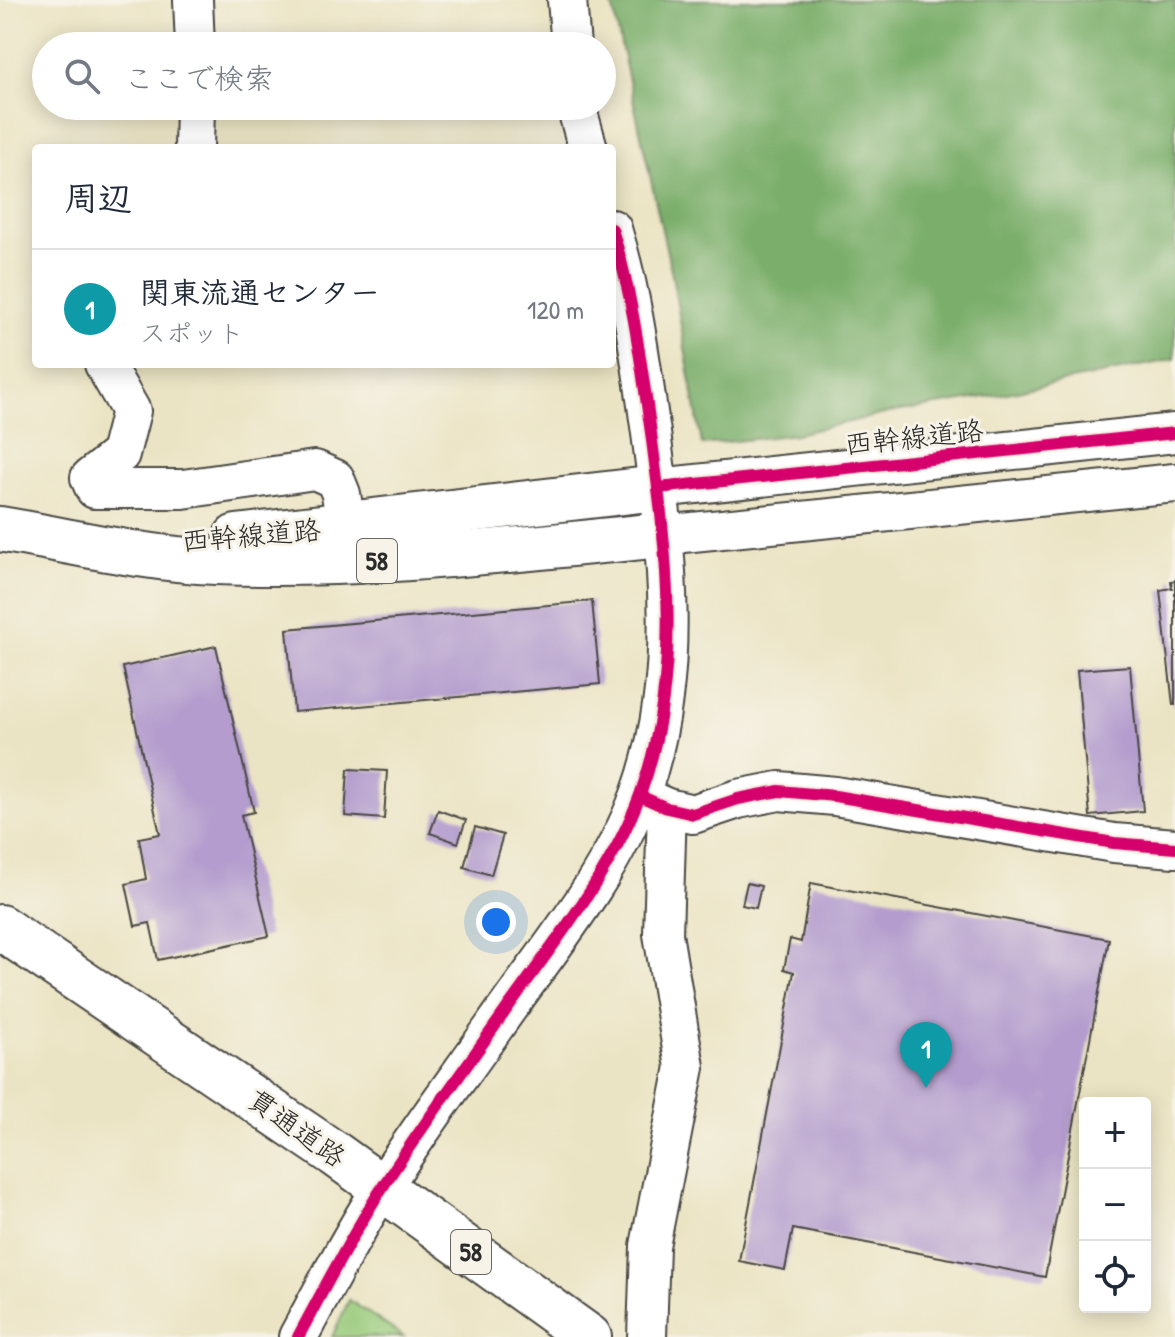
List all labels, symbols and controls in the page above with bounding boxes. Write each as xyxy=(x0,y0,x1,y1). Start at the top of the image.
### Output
search box xyxy=(32,32,616,120)
icon: search xyxy=(60,54,104,98)
text: ここで検索 xyxy=(124,58,274,98)
text: 周辺 xyxy=(64,175,132,221)
text: 関東流通センター xyxy=(140,272,380,312)
text: 1 xyxy=(85,292,95,327)
text: 120 m xyxy=(527,292,584,327)
text: スポット xyxy=(140,315,244,350)
street label: 西幹線道路 xyxy=(842,411,986,463)
street label: 西幹線道路 xyxy=(180,510,322,560)
road number: 58 xyxy=(357,539,397,583)
your location xyxy=(476,902,516,942)
pin: 1 xyxy=(900,1022,952,1088)
street label: 貫通道路 xyxy=(240,1080,354,1176)
map controls xyxy=(1079,1097,1151,1313)
button: + xyxy=(1079,1097,1151,1169)
button: − xyxy=(1079,1169,1151,1241)
road number: 58 xyxy=(451,1230,491,1274)
button: locate xyxy=(1079,1241,1151,1313)

